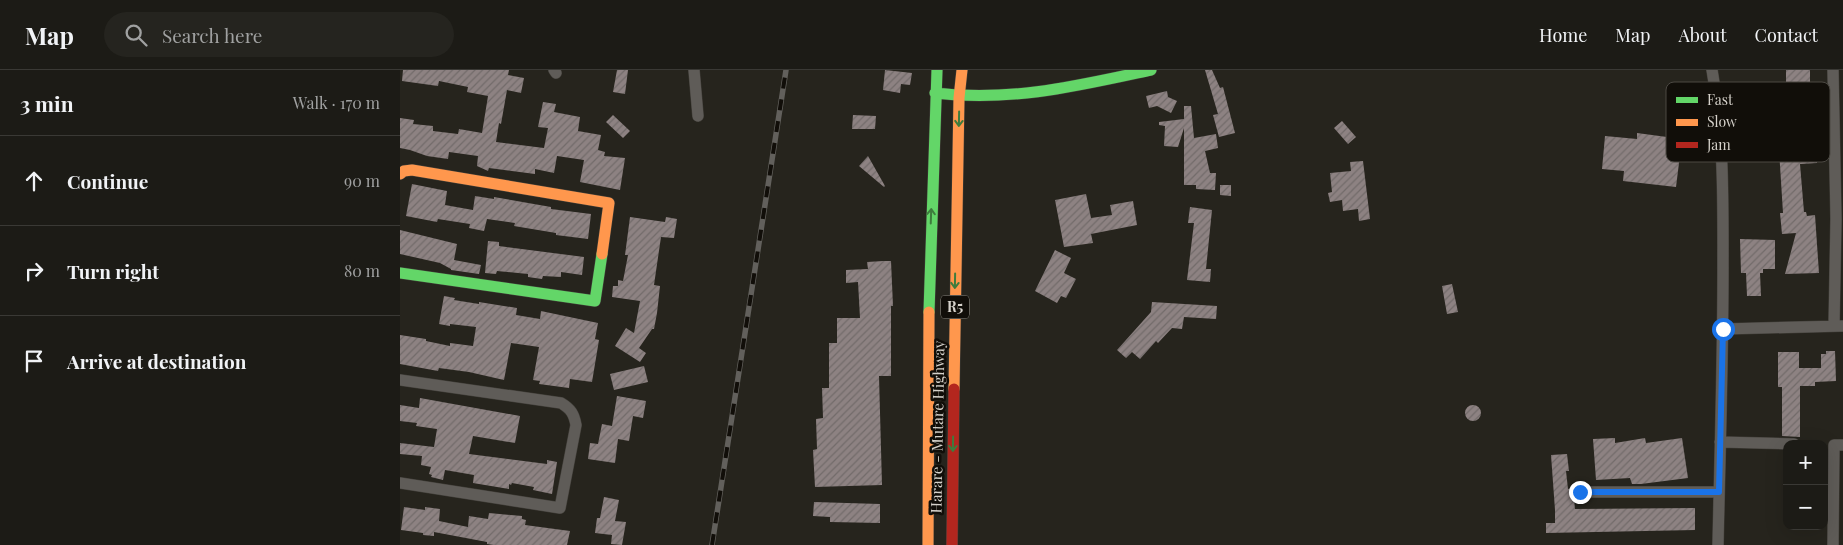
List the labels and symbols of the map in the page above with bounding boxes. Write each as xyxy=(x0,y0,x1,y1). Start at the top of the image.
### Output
legend xyxy=(1666,82,1830,162)
text: Fast xyxy=(1707,90,1734,109)
one-way arrow xyxy=(954,110,964,126)
text: Slow xyxy=(1707,112,1737,131)
text: Jam xyxy=(1706,135,1731,154)
one-way arrow xyxy=(927,209,936,225)
one-way arrow xyxy=(950,272,960,289)
road number: R5 xyxy=(941,296,969,318)
route start xyxy=(1712,318,1735,341)
street label: Harare - Mutare Highway xyxy=(925,340,949,513)
one-way arrow xyxy=(948,435,958,451)
route end xyxy=(1569,481,1592,504)

